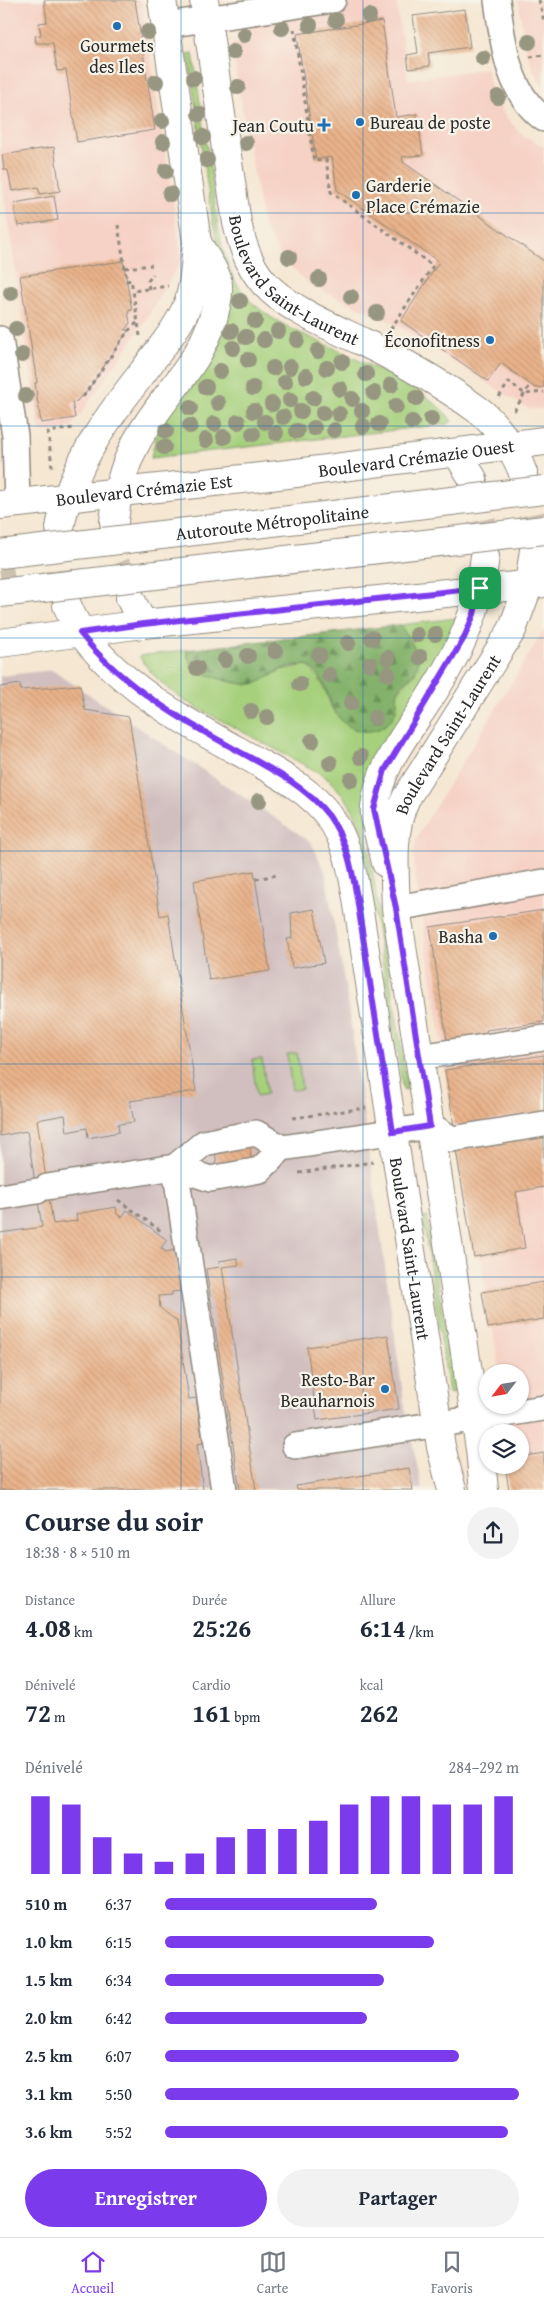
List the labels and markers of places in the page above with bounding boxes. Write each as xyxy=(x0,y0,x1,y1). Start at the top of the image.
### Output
marker: Gourmets des Iles xyxy=(111,20,123,32)
place label: Gourmets des Iles xyxy=(80,32,154,80)
place label: Bureau de poste xyxy=(370,109,491,136)
place label: Jean Coutu xyxy=(231,112,314,139)
marker: Bureau de poste xyxy=(354,116,366,128)
marker: Jean Coutu xyxy=(318,119,330,131)
place label: Garderie Place Crémazie xyxy=(366,172,480,220)
marker: Garderie Place Crémazie xyxy=(350,189,362,201)
place label: Éconofitness xyxy=(384,327,480,354)
marker: Éconofitness xyxy=(484,334,496,346)
pin xyxy=(459,567,501,609)
place label: Basha xyxy=(439,923,483,950)
marker: Basha xyxy=(487,930,499,942)
place label: Resto-Bar Beauharnois xyxy=(281,1366,376,1414)
marker: Resto-Bar Beauharnois xyxy=(379,1383,391,1395)

